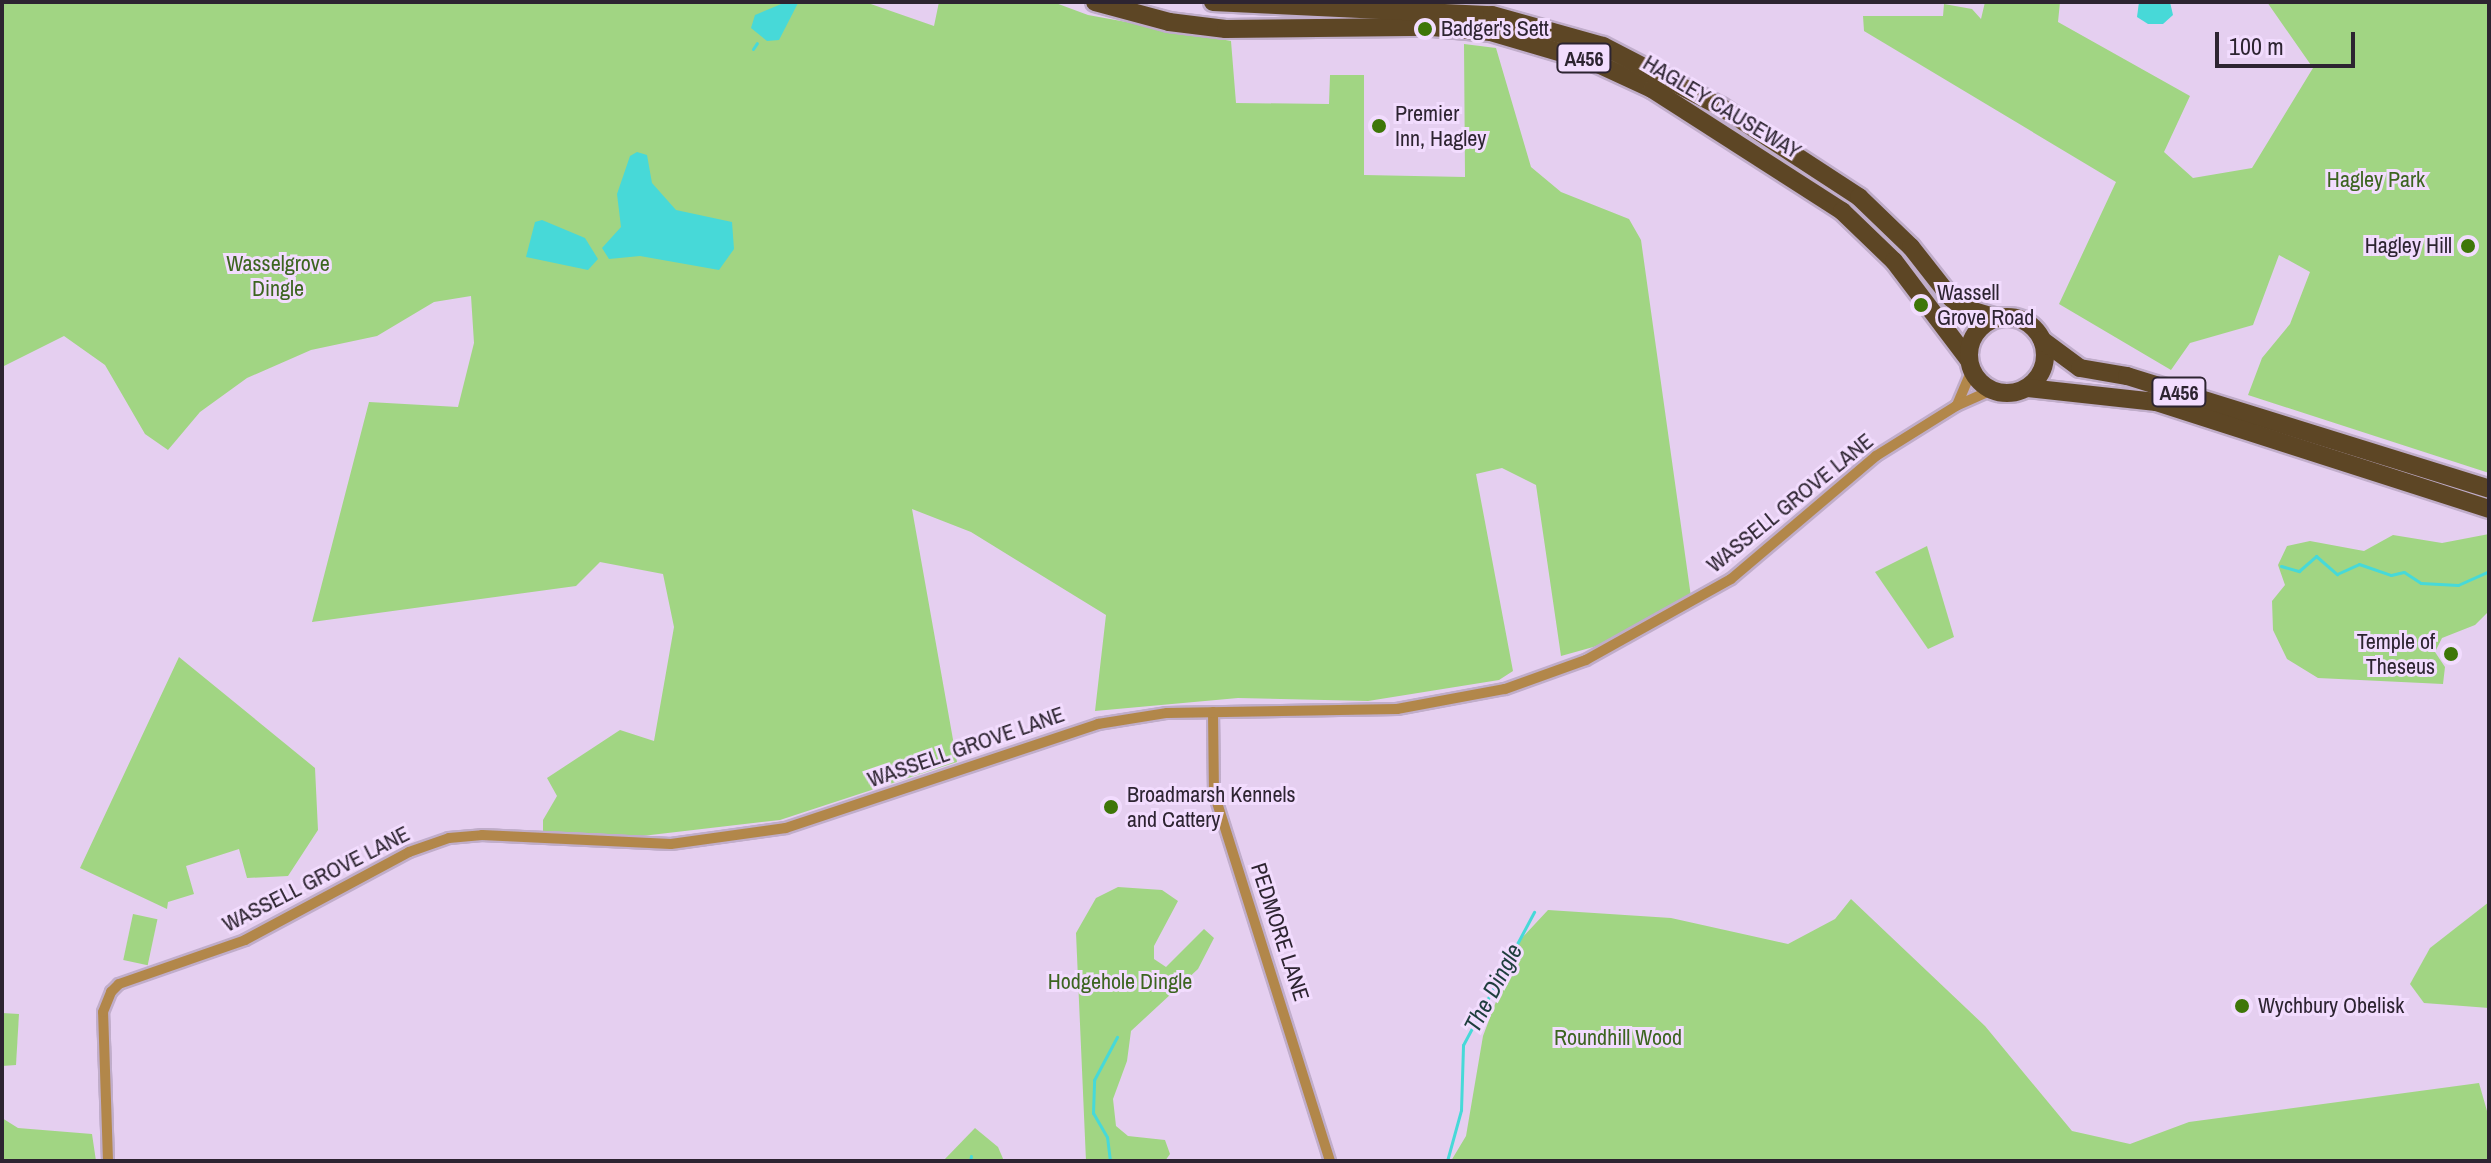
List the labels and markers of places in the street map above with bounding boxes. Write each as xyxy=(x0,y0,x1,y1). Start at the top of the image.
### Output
place label: Badger's Sett xyxy=(1441,16,1549,42)
marker: Badger's Sett xyxy=(1416,20,1434,38)
place label: Premier Inn, Hagley xyxy=(1395,100,1486,152)
marker: Premier Inn, Hagley xyxy=(1370,117,1388,135)
place label: Hagley Hill xyxy=(2365,233,2452,259)
marker: Hagley Hill xyxy=(2459,237,2477,255)
place label: Wassell Grove Road xyxy=(1937,279,2034,330)
marker: Wassell Grove Road xyxy=(1912,296,1930,314)
place label: Temple of Theseus xyxy=(2357,628,2435,680)
marker: Temple of Theseus xyxy=(2442,645,2460,663)
place label: Broadmarsh Kennels and Cattery xyxy=(1127,781,1295,832)
marker: Broadmarsh Kennels and Cattery xyxy=(1102,798,1120,816)
place label: Wychbury Obelisk xyxy=(2258,993,2404,1019)
marker: Wychbury Obelisk xyxy=(2233,997,2251,1015)

